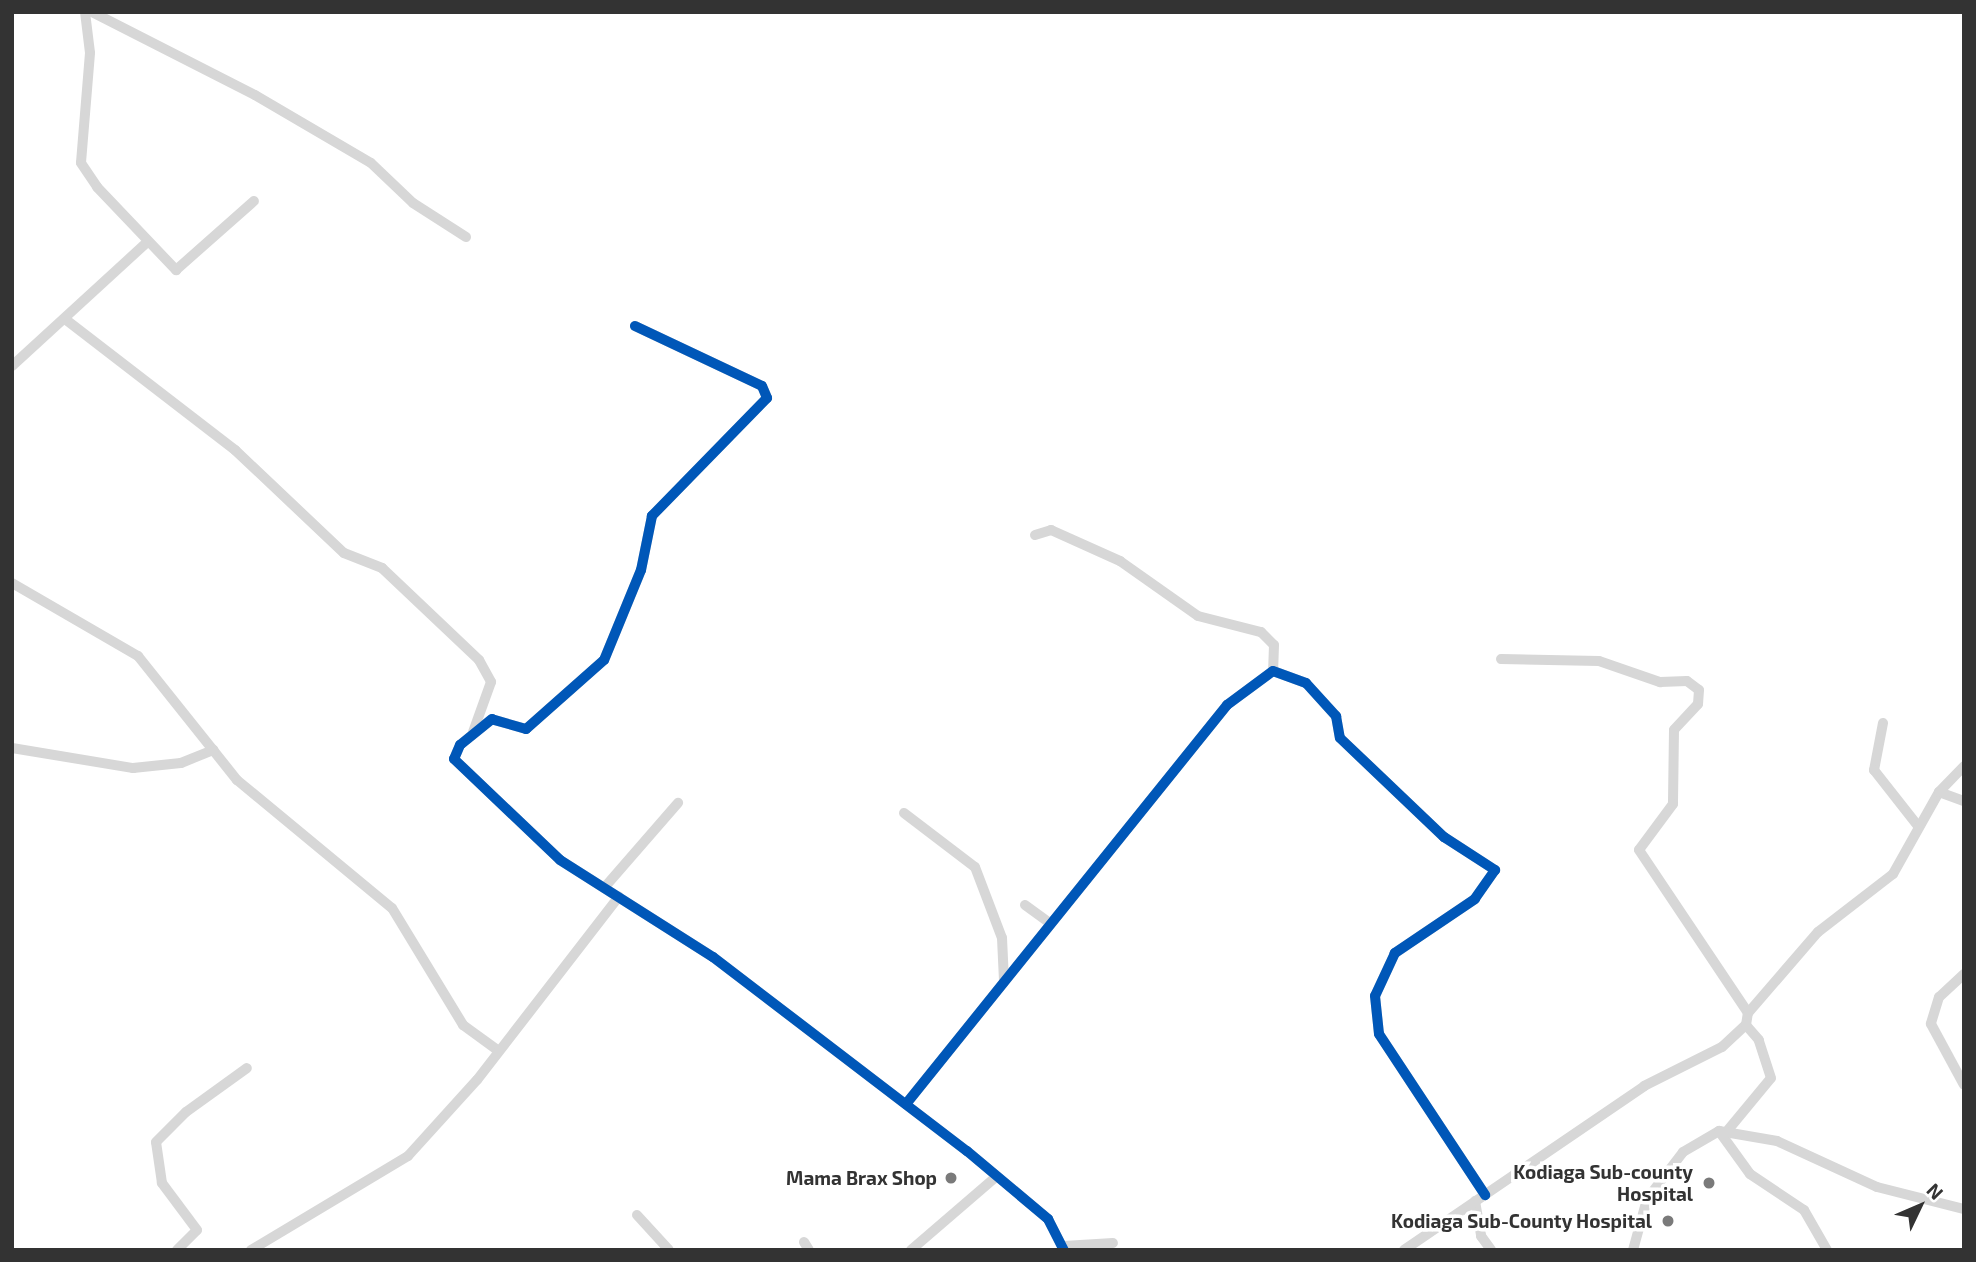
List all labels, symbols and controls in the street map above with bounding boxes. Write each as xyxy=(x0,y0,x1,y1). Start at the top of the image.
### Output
place label: Kodiaga Sub-county Hospital xyxy=(1513,1161,1693,1205)
place label: Mama Brax Shop xyxy=(786,1167,937,1189)
marker: Mama Brax Shop xyxy=(943,1170,959,1186)
north arrow xyxy=(1885,1171,1955,1241)
marker: Kodiaga Sub-county Hospital xyxy=(1699,1173,1719,1193)
text: N xyxy=(1922,1178,1949,1204)
place label: Kodiaga Sub-County Hospital xyxy=(1391,1210,1652,1232)
marker: Kodiaga Sub-County Hospital xyxy=(1658,1211,1678,1231)

